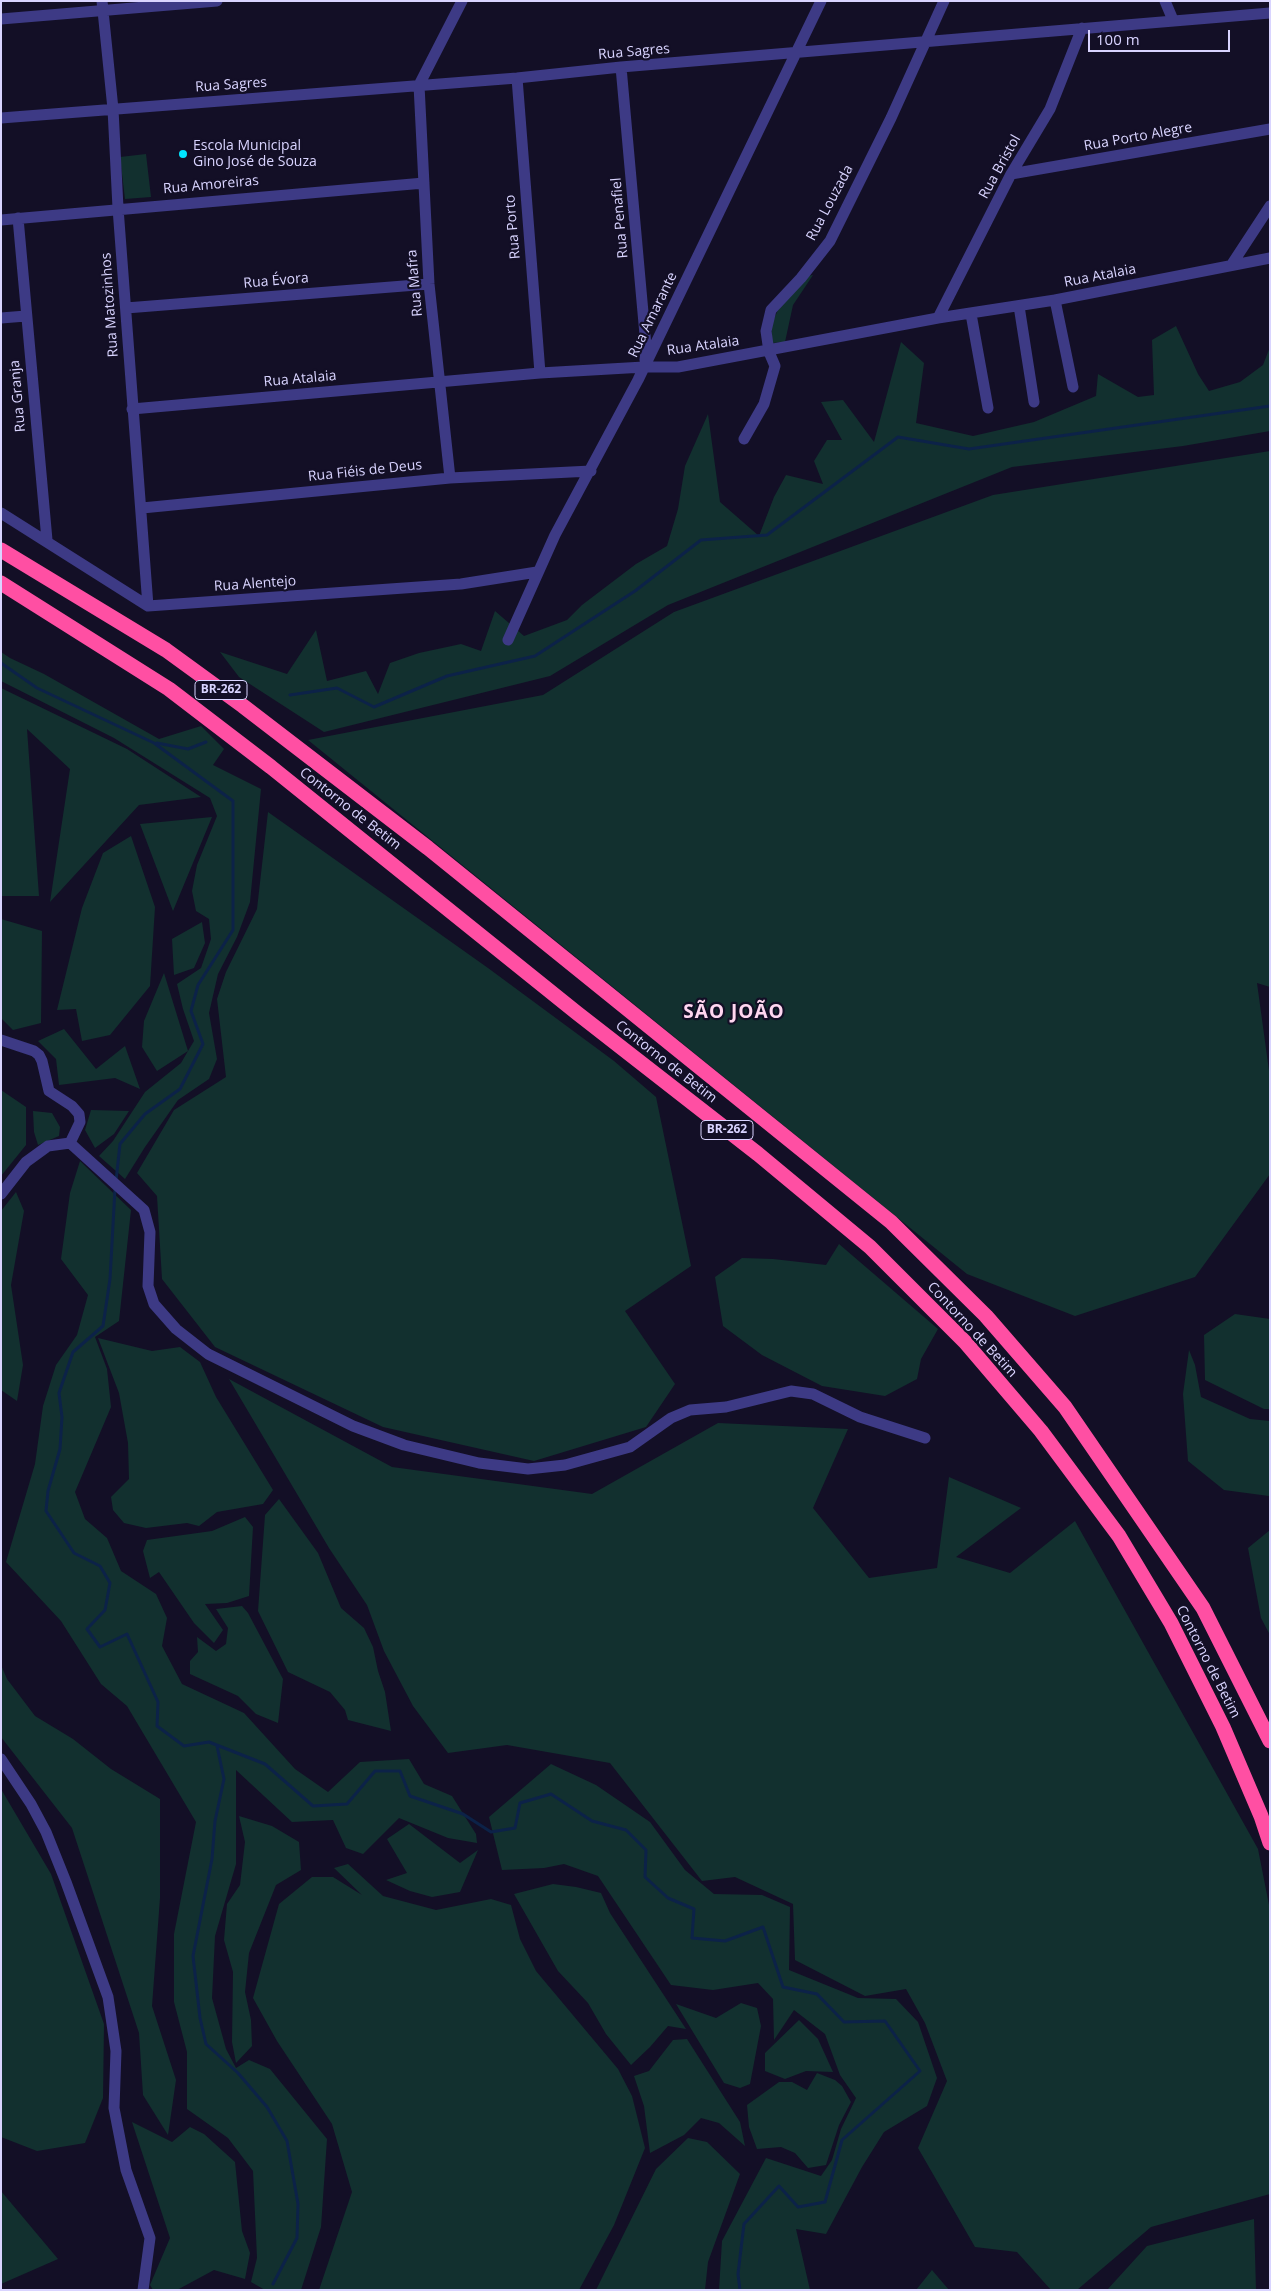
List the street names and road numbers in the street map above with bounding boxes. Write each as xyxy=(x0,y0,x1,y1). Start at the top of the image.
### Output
street label: Rua Sagres xyxy=(597,40,671,64)
street label: Rua Sagres xyxy=(195,74,267,96)
street label: Rua Porto Alegre xyxy=(1083,119,1193,155)
street label: Rua Bristol xyxy=(976,132,1024,202)
street label: Rua Louzada xyxy=(803,162,857,244)
street label: Rua Amoreiras xyxy=(162,172,260,198)
street label: Rua Penafiel xyxy=(608,177,632,259)
street label: Rua Porto xyxy=(502,194,524,260)
street label: Rua Mafra xyxy=(404,249,426,317)
street label: Rua Matozinhos xyxy=(98,252,122,358)
street label: Rua Atalaia xyxy=(1063,261,1137,291)
street label: Rua Amarante xyxy=(625,269,681,361)
street label: Rua Évora xyxy=(243,270,309,292)
street label: Rua Atalaia xyxy=(666,333,740,359)
street label: Rua Granja xyxy=(6,359,30,433)
street label: Rua Atalaia xyxy=(263,367,337,391)
street label: Rua Fiéis de Deus xyxy=(307,457,423,485)
street label: Rua Alentejo xyxy=(213,573,297,595)
road number: BR-262 xyxy=(195,680,247,700)
street label: Contorno de Betim xyxy=(296,764,404,854)
street label: Contorno de Betim xyxy=(612,1017,720,1107)
road number: BR-262 xyxy=(701,1120,753,1140)
street label: Contorno de Betim xyxy=(924,1279,1020,1381)
street label: Contorno de Betim xyxy=(1172,1603,1244,1721)

